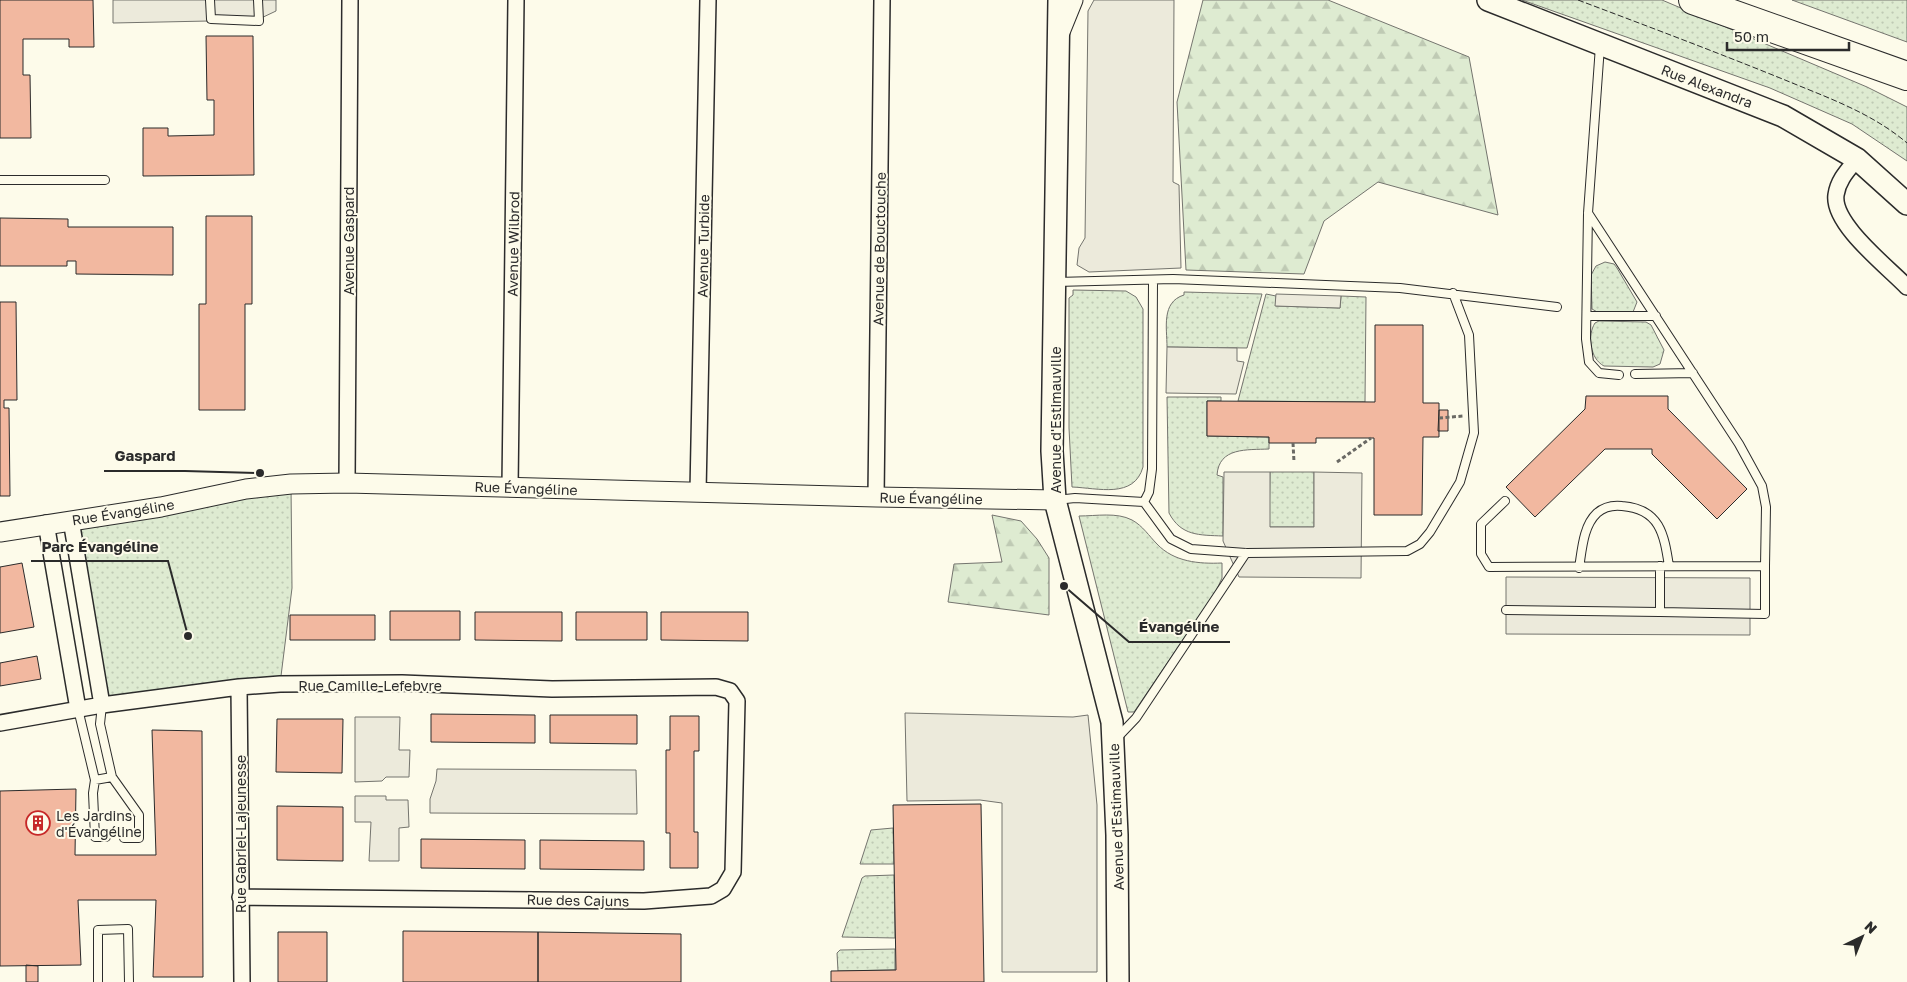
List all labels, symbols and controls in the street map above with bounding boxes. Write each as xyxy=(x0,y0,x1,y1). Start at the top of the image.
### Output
scale bar xyxy=(1727,20,1850,52)
text: 50 m xyxy=(1734,27,1769,45)
street label: Rue Alexandra xyxy=(1659,61,1755,111)
street label: Avenue de Bouctouche xyxy=(869,172,889,326)
street label: Avenue Gaspard xyxy=(340,187,357,295)
street label: Avenue Wilbrod xyxy=(504,191,522,297)
street label: Avenue Turbide xyxy=(694,194,712,298)
street label: Avenue d'Estimauville xyxy=(1047,346,1064,494)
callout: Gaspard xyxy=(104,441,185,471)
text: Gaspard xyxy=(115,446,175,464)
street label: Rue Évangéline xyxy=(474,478,578,498)
street label: Rue Évangéline xyxy=(879,489,983,507)
street label: Rue Évangéline xyxy=(71,496,175,528)
callout: Parc Évangéline xyxy=(31,531,168,561)
text: Parc Évangéline xyxy=(41,537,159,555)
callout: Évangéline xyxy=(1129,612,1230,642)
text: Évangéline xyxy=(1139,617,1219,635)
street label: Rue Camille-Lefebvre xyxy=(298,677,442,694)
street label: Avenue d'Estimauville xyxy=(1105,743,1127,891)
street label: Rue Gabriel-Lajeunesse xyxy=(232,755,249,913)
place label: Les Jardins d'Évangéline xyxy=(56,807,142,840)
building icon: Les Jardins d'Évangéline xyxy=(25,810,51,836)
street label: Rue des Cajuns xyxy=(527,891,629,909)
north arrow xyxy=(1837,912,1887,962)
text: N xyxy=(1862,917,1881,937)

